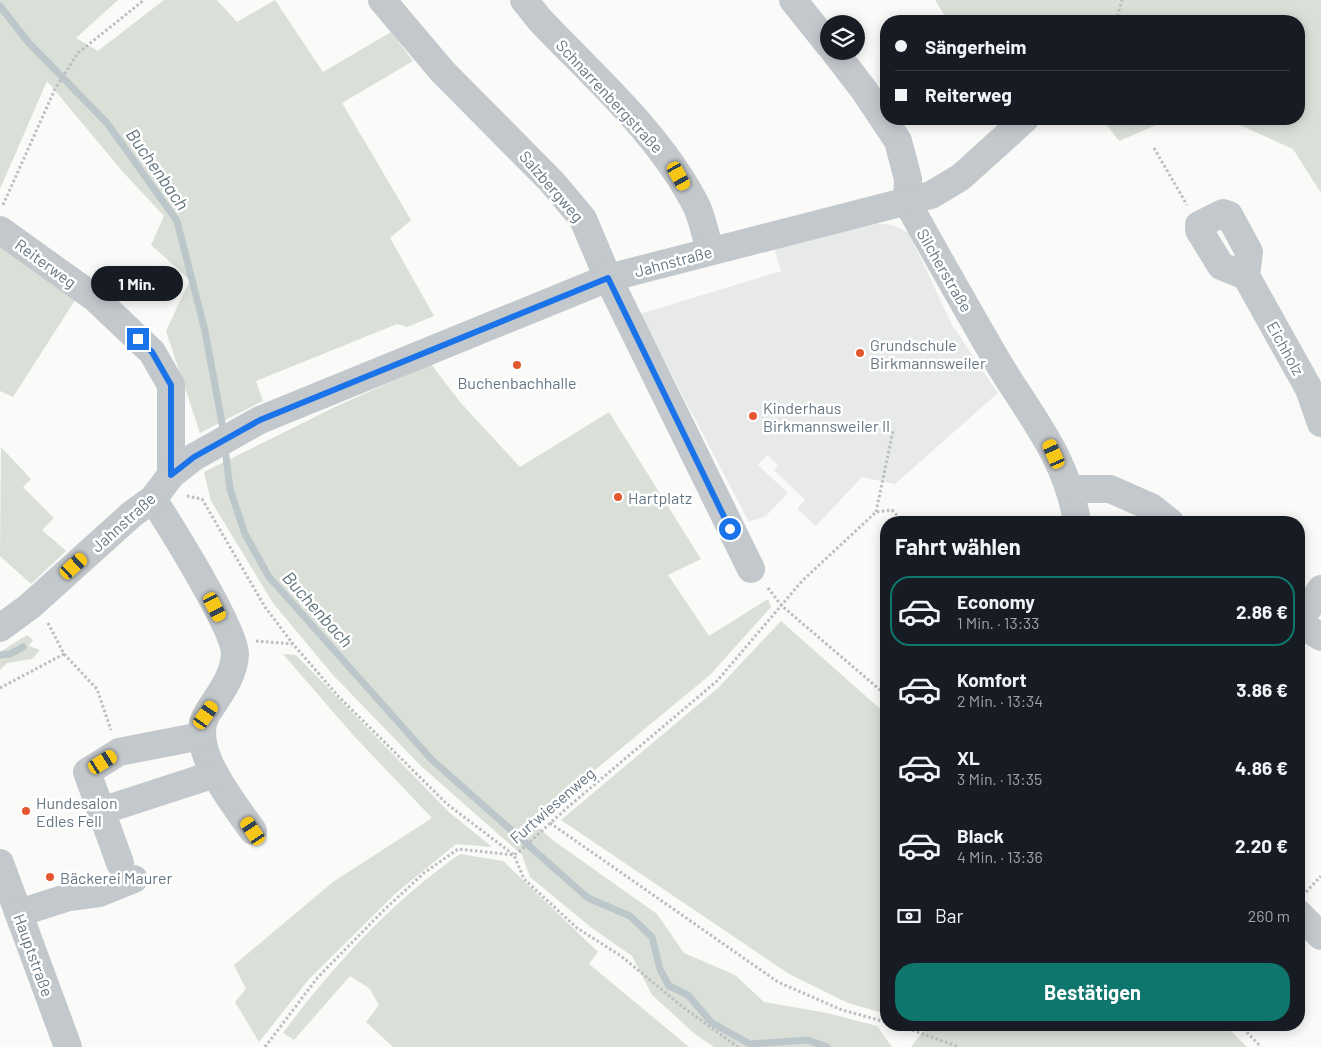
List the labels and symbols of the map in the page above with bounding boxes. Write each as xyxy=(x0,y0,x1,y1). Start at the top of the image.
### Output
street label: Schnarrenbergstraße xyxy=(553,35,667,157)
water label: Buchenbach xyxy=(122,124,194,214)
street label: Salzbergweg xyxy=(516,147,588,225)
car xyxy=(665,159,692,193)
street label: Silcherstraße xyxy=(913,225,977,315)
street label: Reiterweg xyxy=(12,234,80,292)
street label: Jahnstraße xyxy=(632,242,714,280)
callout: 1 Min. xyxy=(92,266,184,302)
street label: Eichholz xyxy=(1263,318,1309,378)
route end xyxy=(127,328,149,350)
place label: Grundschule Birkmannsweiler xyxy=(870,335,986,372)
marker: Grundschule Birkmannsweiler xyxy=(854,347,866,359)
marker: Buchenbachhalle xyxy=(511,359,523,371)
place label: Buchenbachhalle xyxy=(458,373,576,392)
place label: Kinderhaus Birkmannsweiler II xyxy=(763,398,890,435)
marker: Kinderhaus Birkmannsweiler II xyxy=(747,410,759,422)
car xyxy=(1041,437,1066,471)
street label: Jahnstraße xyxy=(87,488,159,556)
place label: Hartplatz xyxy=(628,488,692,507)
marker: Hartplatz xyxy=(612,491,624,503)
route start xyxy=(719,518,741,540)
car xyxy=(57,550,90,582)
water label: Buchenbach xyxy=(278,566,358,652)
car xyxy=(201,590,228,624)
car xyxy=(191,698,220,732)
car xyxy=(86,748,119,776)
street label: Furtwiesenweg xyxy=(506,763,598,847)
place label: Hundesalon Edles Fell xyxy=(36,793,118,830)
marker: Hundesalon Edles Fell xyxy=(20,805,32,817)
car xyxy=(238,814,267,848)
place label: Bäckerei Maurer xyxy=(60,868,173,887)
marker: Bäckerei Maurer xyxy=(44,871,56,883)
street label: Hauptstraße xyxy=(10,911,58,999)

